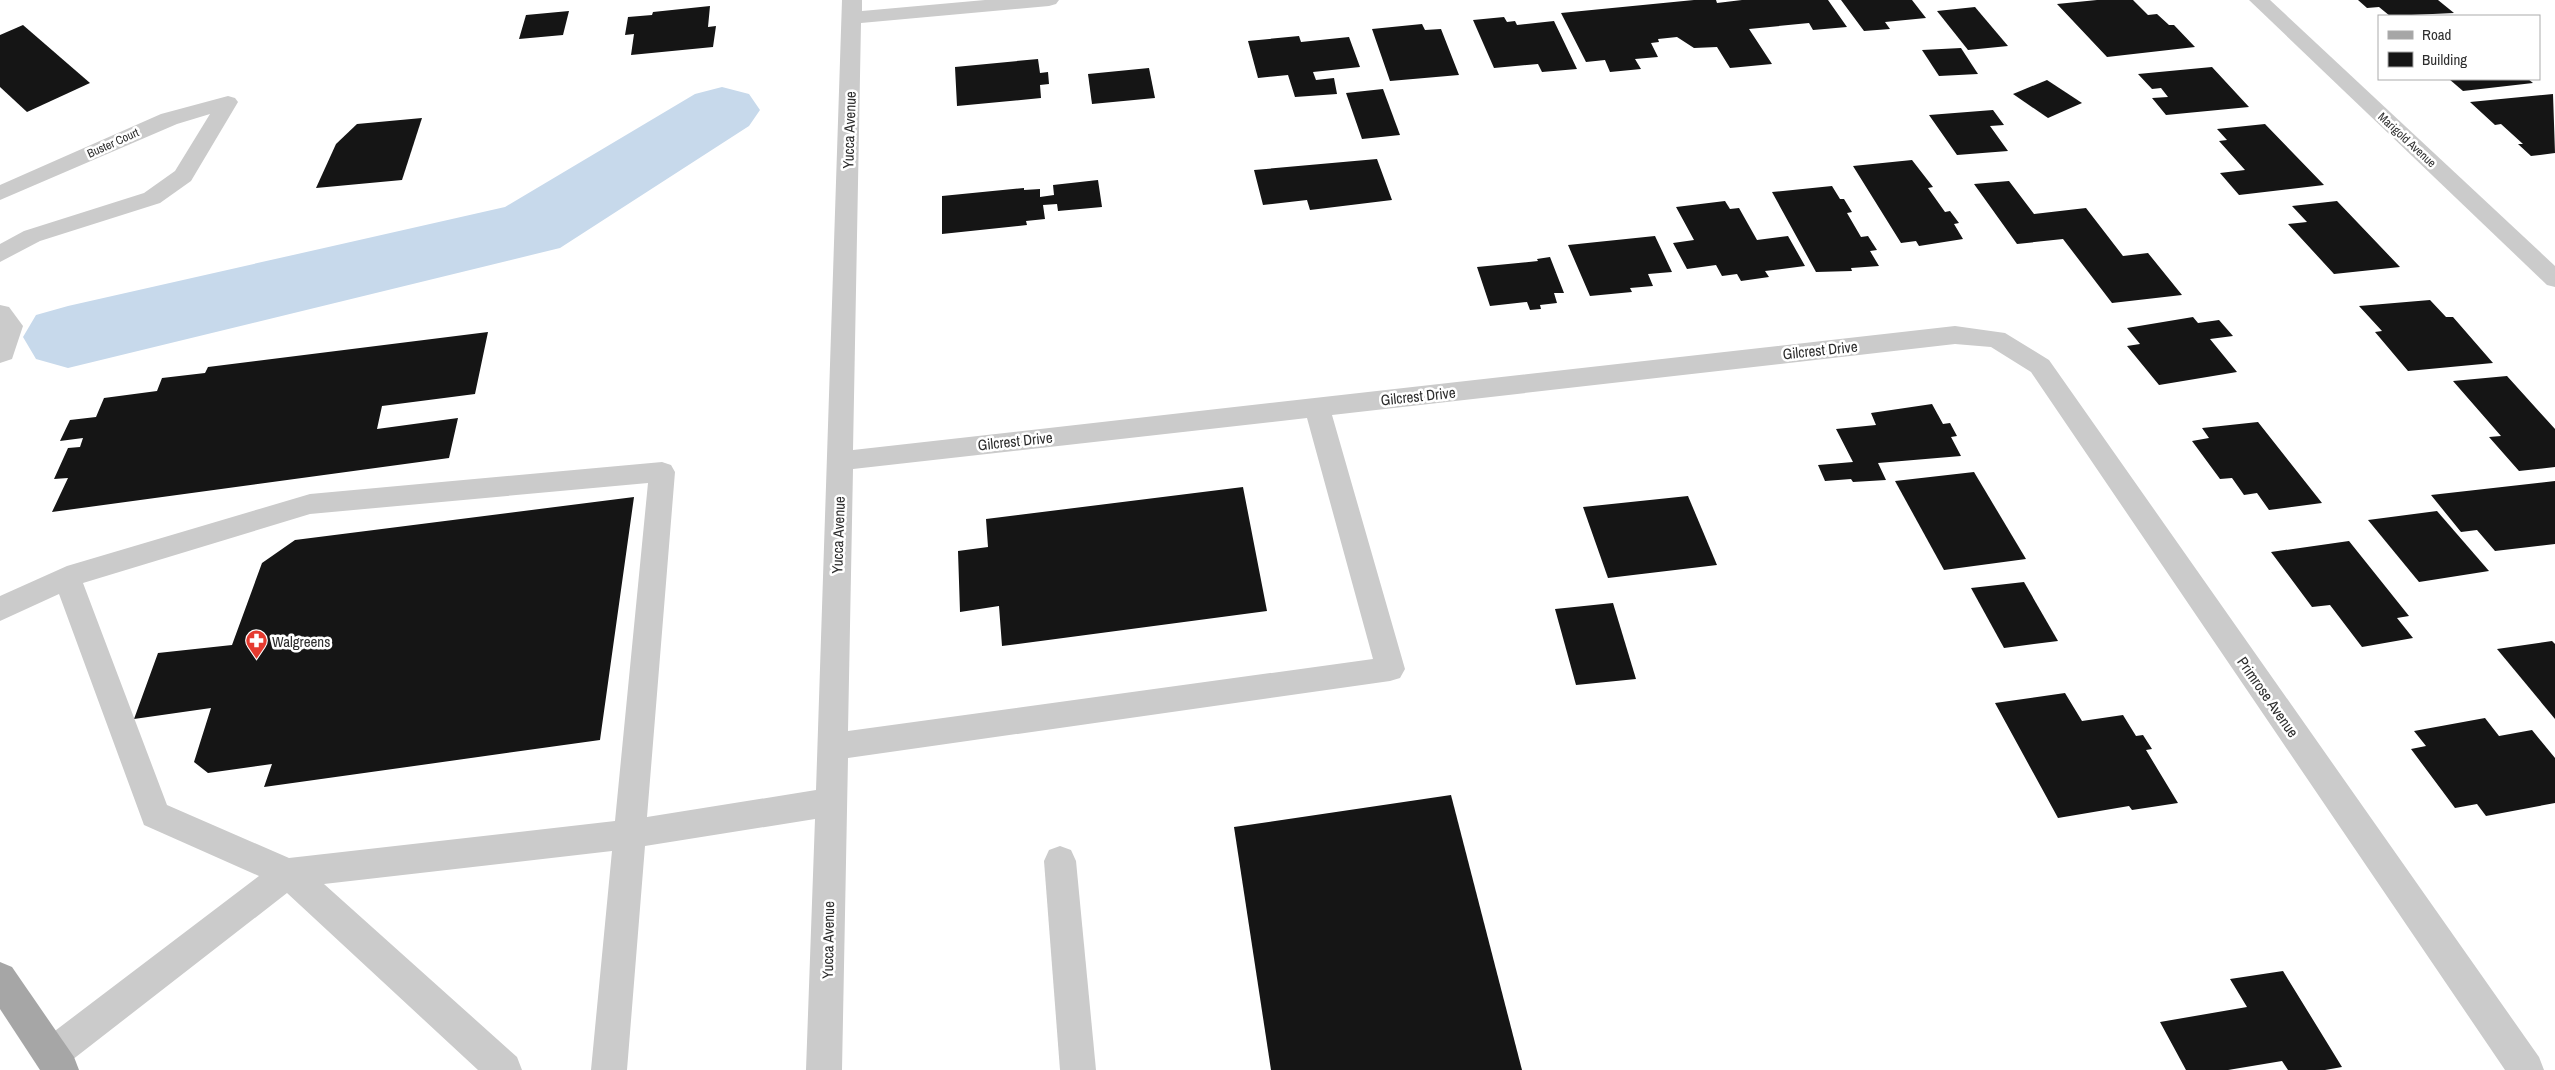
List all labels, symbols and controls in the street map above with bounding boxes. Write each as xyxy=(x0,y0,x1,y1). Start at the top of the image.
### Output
legend xyxy=(2378,15,2540,80)
text: Road xyxy=(2422,24,2451,45)
text: Building xyxy=(2422,49,2467,70)
street label: Yucca Avenue xyxy=(837,91,861,169)
street label: Marigold Avenue xyxy=(2375,109,2439,171)
street label: Buster Court xyxy=(85,124,142,162)
street label: Gilcrest Drive xyxy=(1782,336,1859,364)
street label: Gilcrest Drive xyxy=(1380,382,1457,410)
street label: Gilcrest Drive xyxy=(977,427,1054,455)
street label: Yucca Avenue xyxy=(826,496,850,574)
pharmacy icon: Walgreens xyxy=(244,629,268,660)
place label: Walgreens xyxy=(272,631,330,652)
street label: Primrose Avenue xyxy=(2232,652,2304,742)
street label: Yucca Avenue xyxy=(817,901,839,979)

